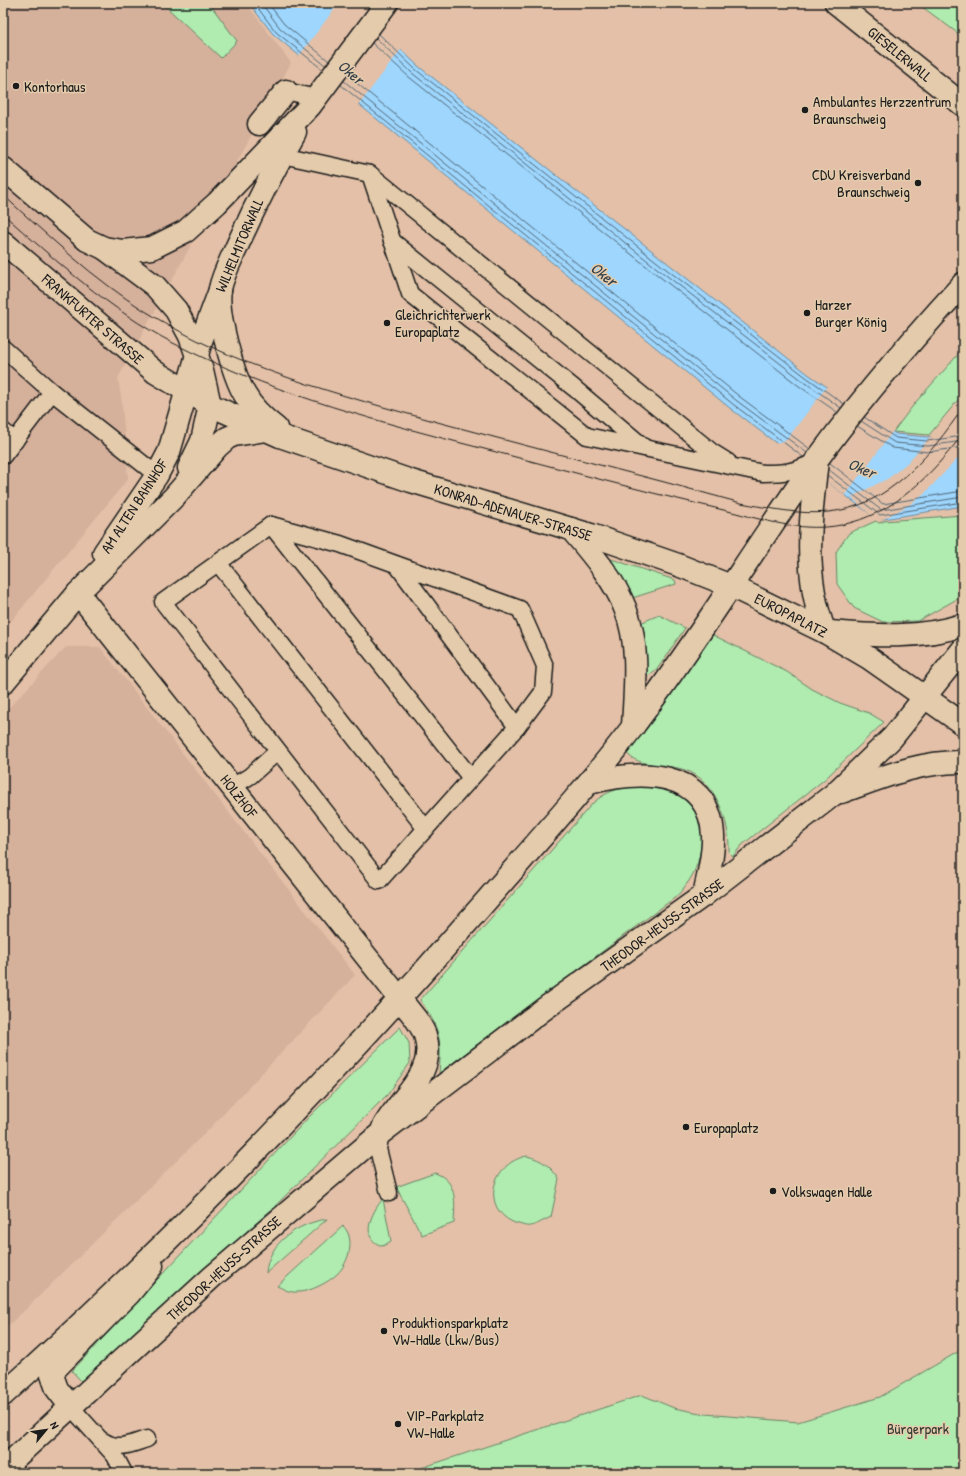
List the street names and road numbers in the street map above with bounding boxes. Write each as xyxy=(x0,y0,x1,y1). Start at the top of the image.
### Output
street label: GIESELERWALL xyxy=(863,21,937,87)
street label: WILHELMITORWALL xyxy=(210,195,268,295)
street label: FRANKFURTER STRASSE xyxy=(37,268,149,369)
street label: AM ALTEN BAHNHOF xyxy=(96,454,173,557)
street label: KONRAD-ADENAUER-STRASSE xyxy=(431,478,595,546)
street label: EUROPAPLATZ xyxy=(751,588,831,643)
street label: HOLZHOF xyxy=(215,770,263,822)
street label: THEODOR-HEUSS-STRASSE xyxy=(596,873,728,977)
street label: THEODOR-HEUSS-STRASSE xyxy=(162,1211,286,1325)

